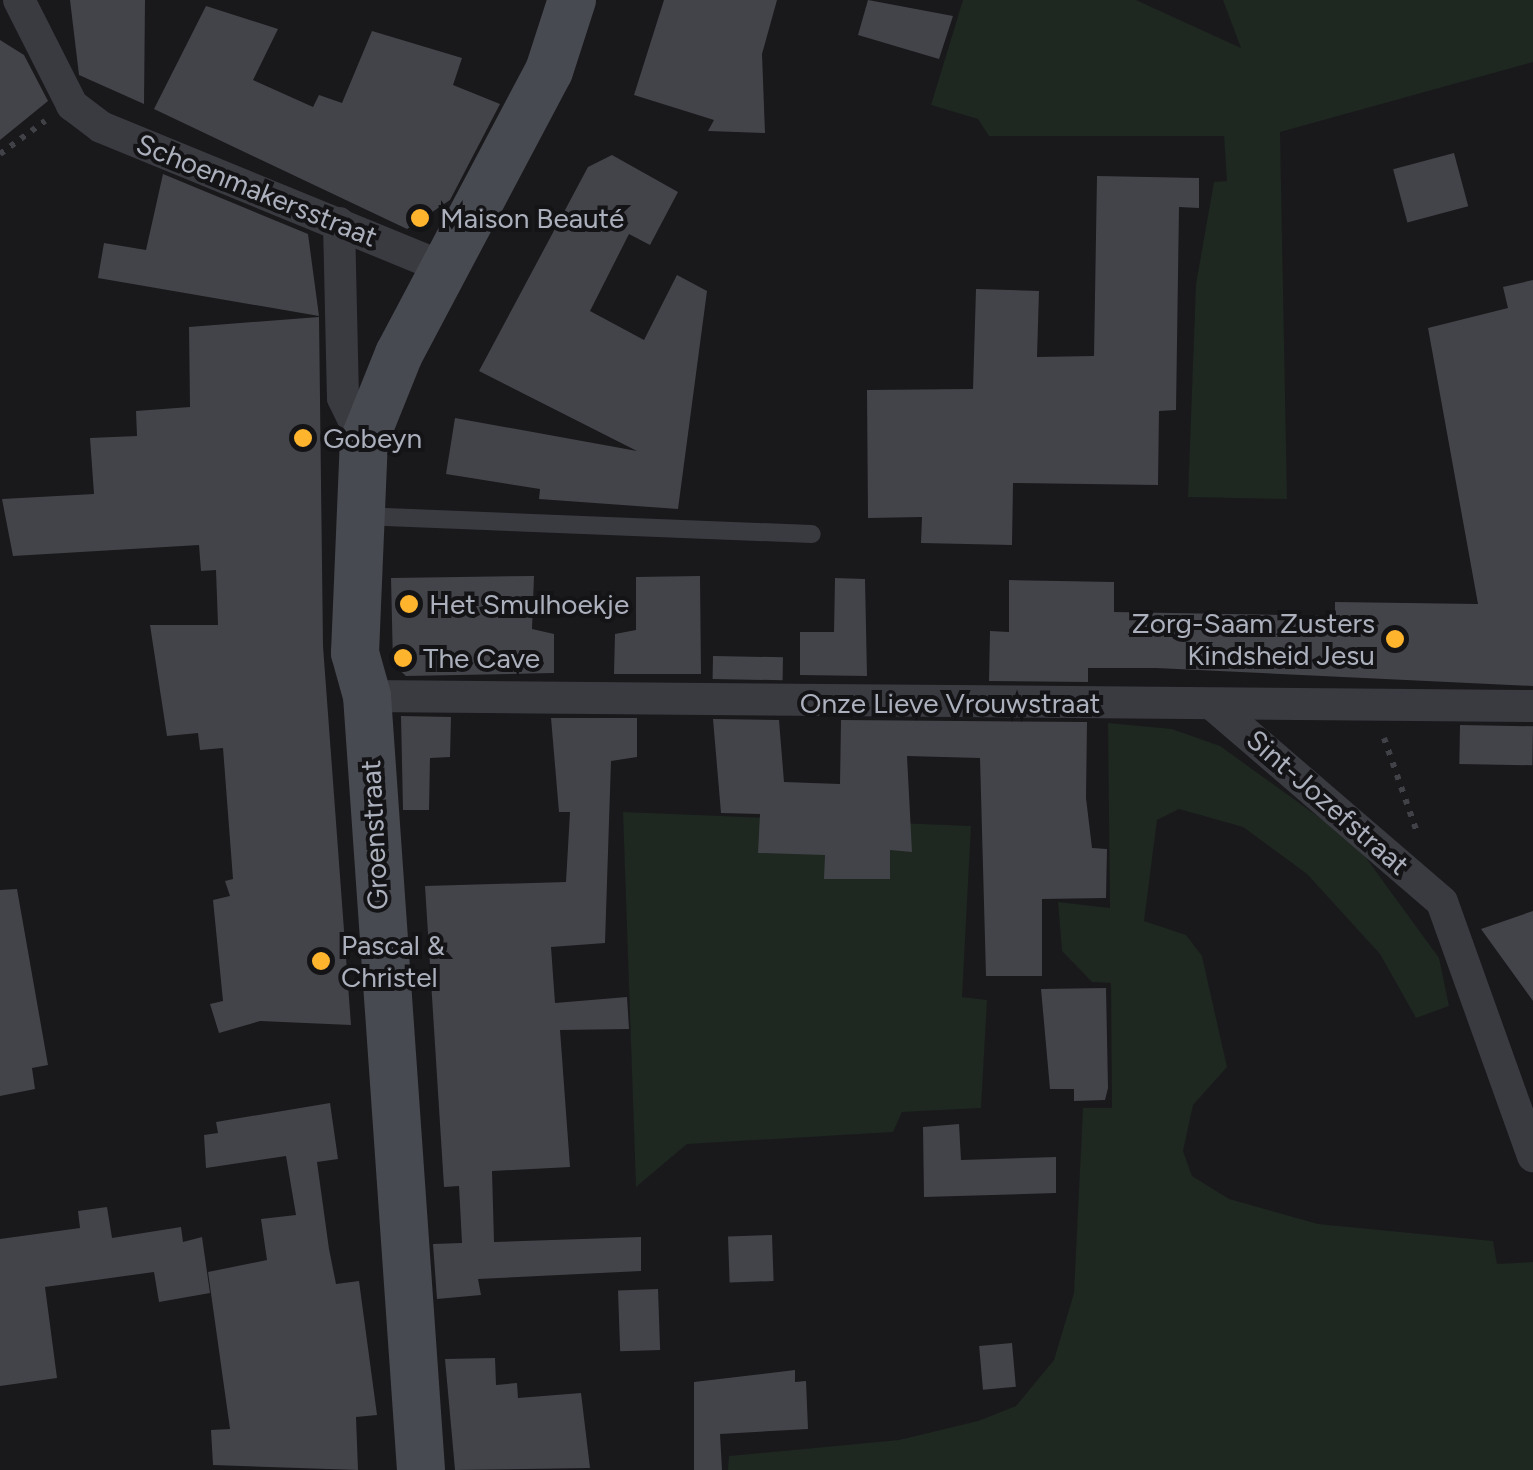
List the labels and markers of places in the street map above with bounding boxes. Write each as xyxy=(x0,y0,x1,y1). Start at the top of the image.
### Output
place label: Maison Beauté xyxy=(440,201,624,235)
marker: Maison Beauté xyxy=(409,207,431,229)
place label: Gobeyn xyxy=(323,421,422,455)
marker: Gobeyn xyxy=(292,427,314,449)
place label: Het Smulhoekje xyxy=(429,587,629,621)
marker: Het Smulhoekje xyxy=(398,593,420,615)
place label: Zorg-Saam Zusters Kindsheid Jesu xyxy=(1132,606,1375,672)
marker: Zorg-Saam Zusters Kindsheid Jesu xyxy=(1384,628,1406,650)
place label: The Cave xyxy=(423,641,540,675)
marker: The Cave xyxy=(392,647,414,669)
place label: Pascal & Christel xyxy=(341,928,445,994)
marker: Pascal & Christel xyxy=(310,950,332,972)

